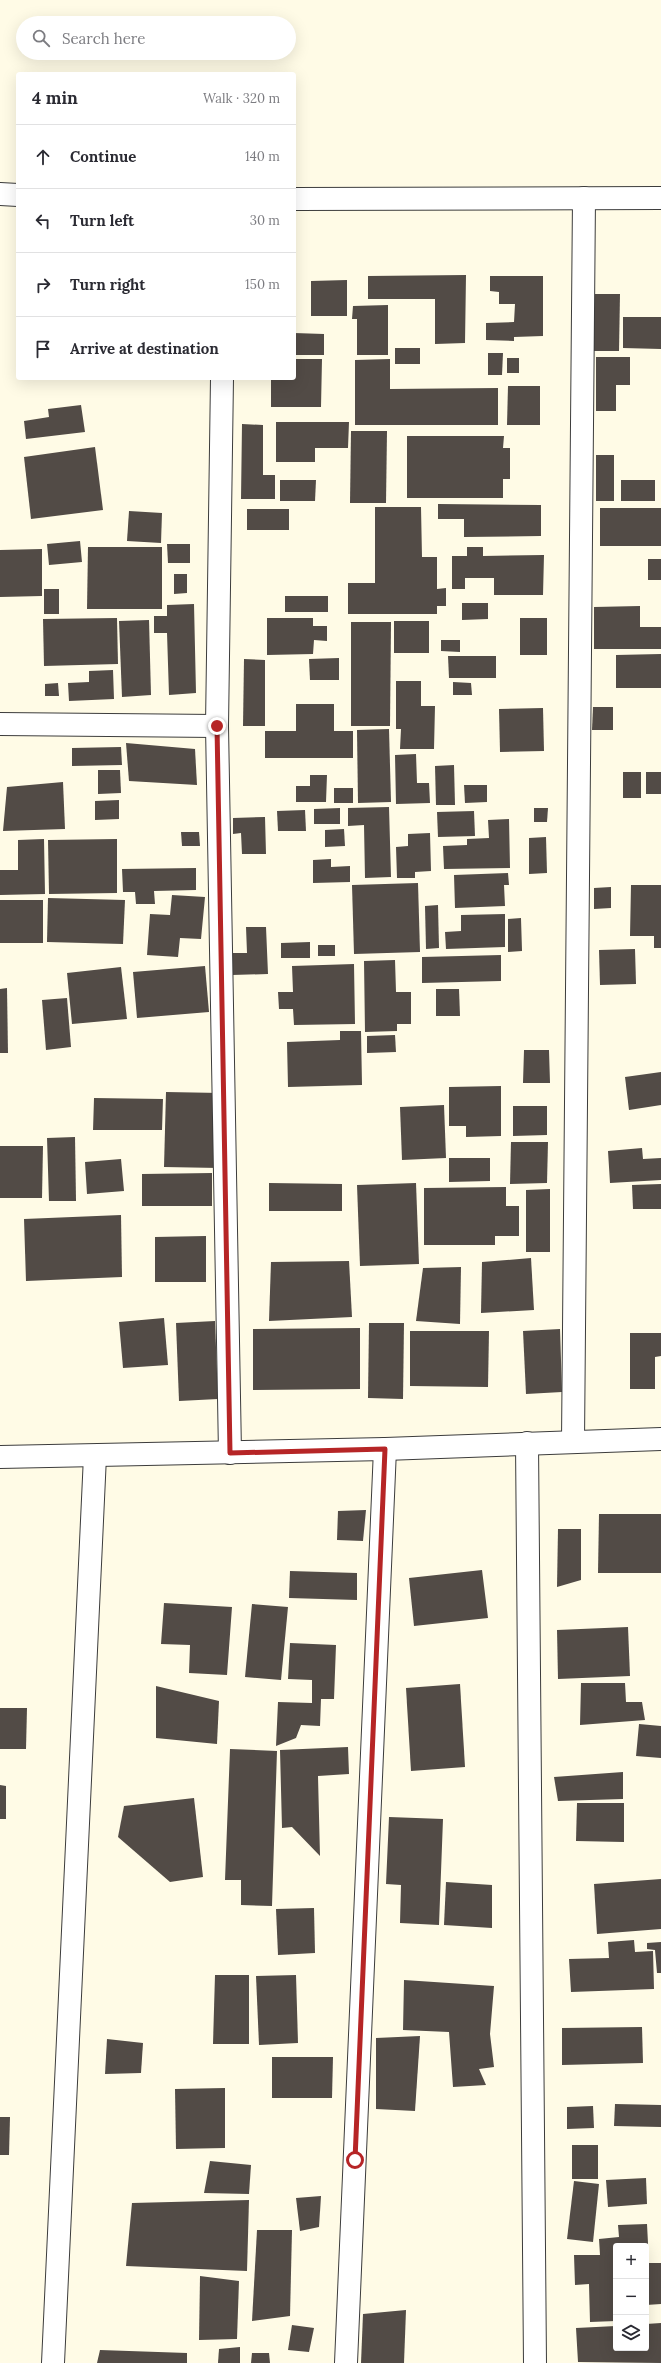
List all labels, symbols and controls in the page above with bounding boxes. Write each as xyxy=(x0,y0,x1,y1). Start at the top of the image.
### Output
search box xyxy=(16,16,296,60)
icon: search xyxy=(30,27,52,49)
text: Search here xyxy=(62,29,145,48)
text: 4 min xyxy=(32,87,78,109)
text: Walk · 320 m xyxy=(203,90,280,107)
icon: ahead xyxy=(32,146,54,168)
text: Continue xyxy=(70,147,136,166)
text: 140 m xyxy=(245,148,280,165)
icon: left xyxy=(32,210,54,232)
text: Turn left xyxy=(70,211,134,230)
text: 30 m xyxy=(250,212,280,229)
icon: right xyxy=(32,274,54,296)
text: Turn right xyxy=(70,275,146,294)
text: 150 m xyxy=(245,276,280,293)
icon: arrive xyxy=(32,338,54,360)
text: Arrive at destination xyxy=(70,339,219,358)
route end xyxy=(208,717,226,735)
route start xyxy=(346,2151,364,2169)
map controls xyxy=(613,2243,649,2351)
button: + xyxy=(613,2243,649,2279)
button: − xyxy=(613,2279,649,2315)
button: layers xyxy=(613,2315,649,2351)

